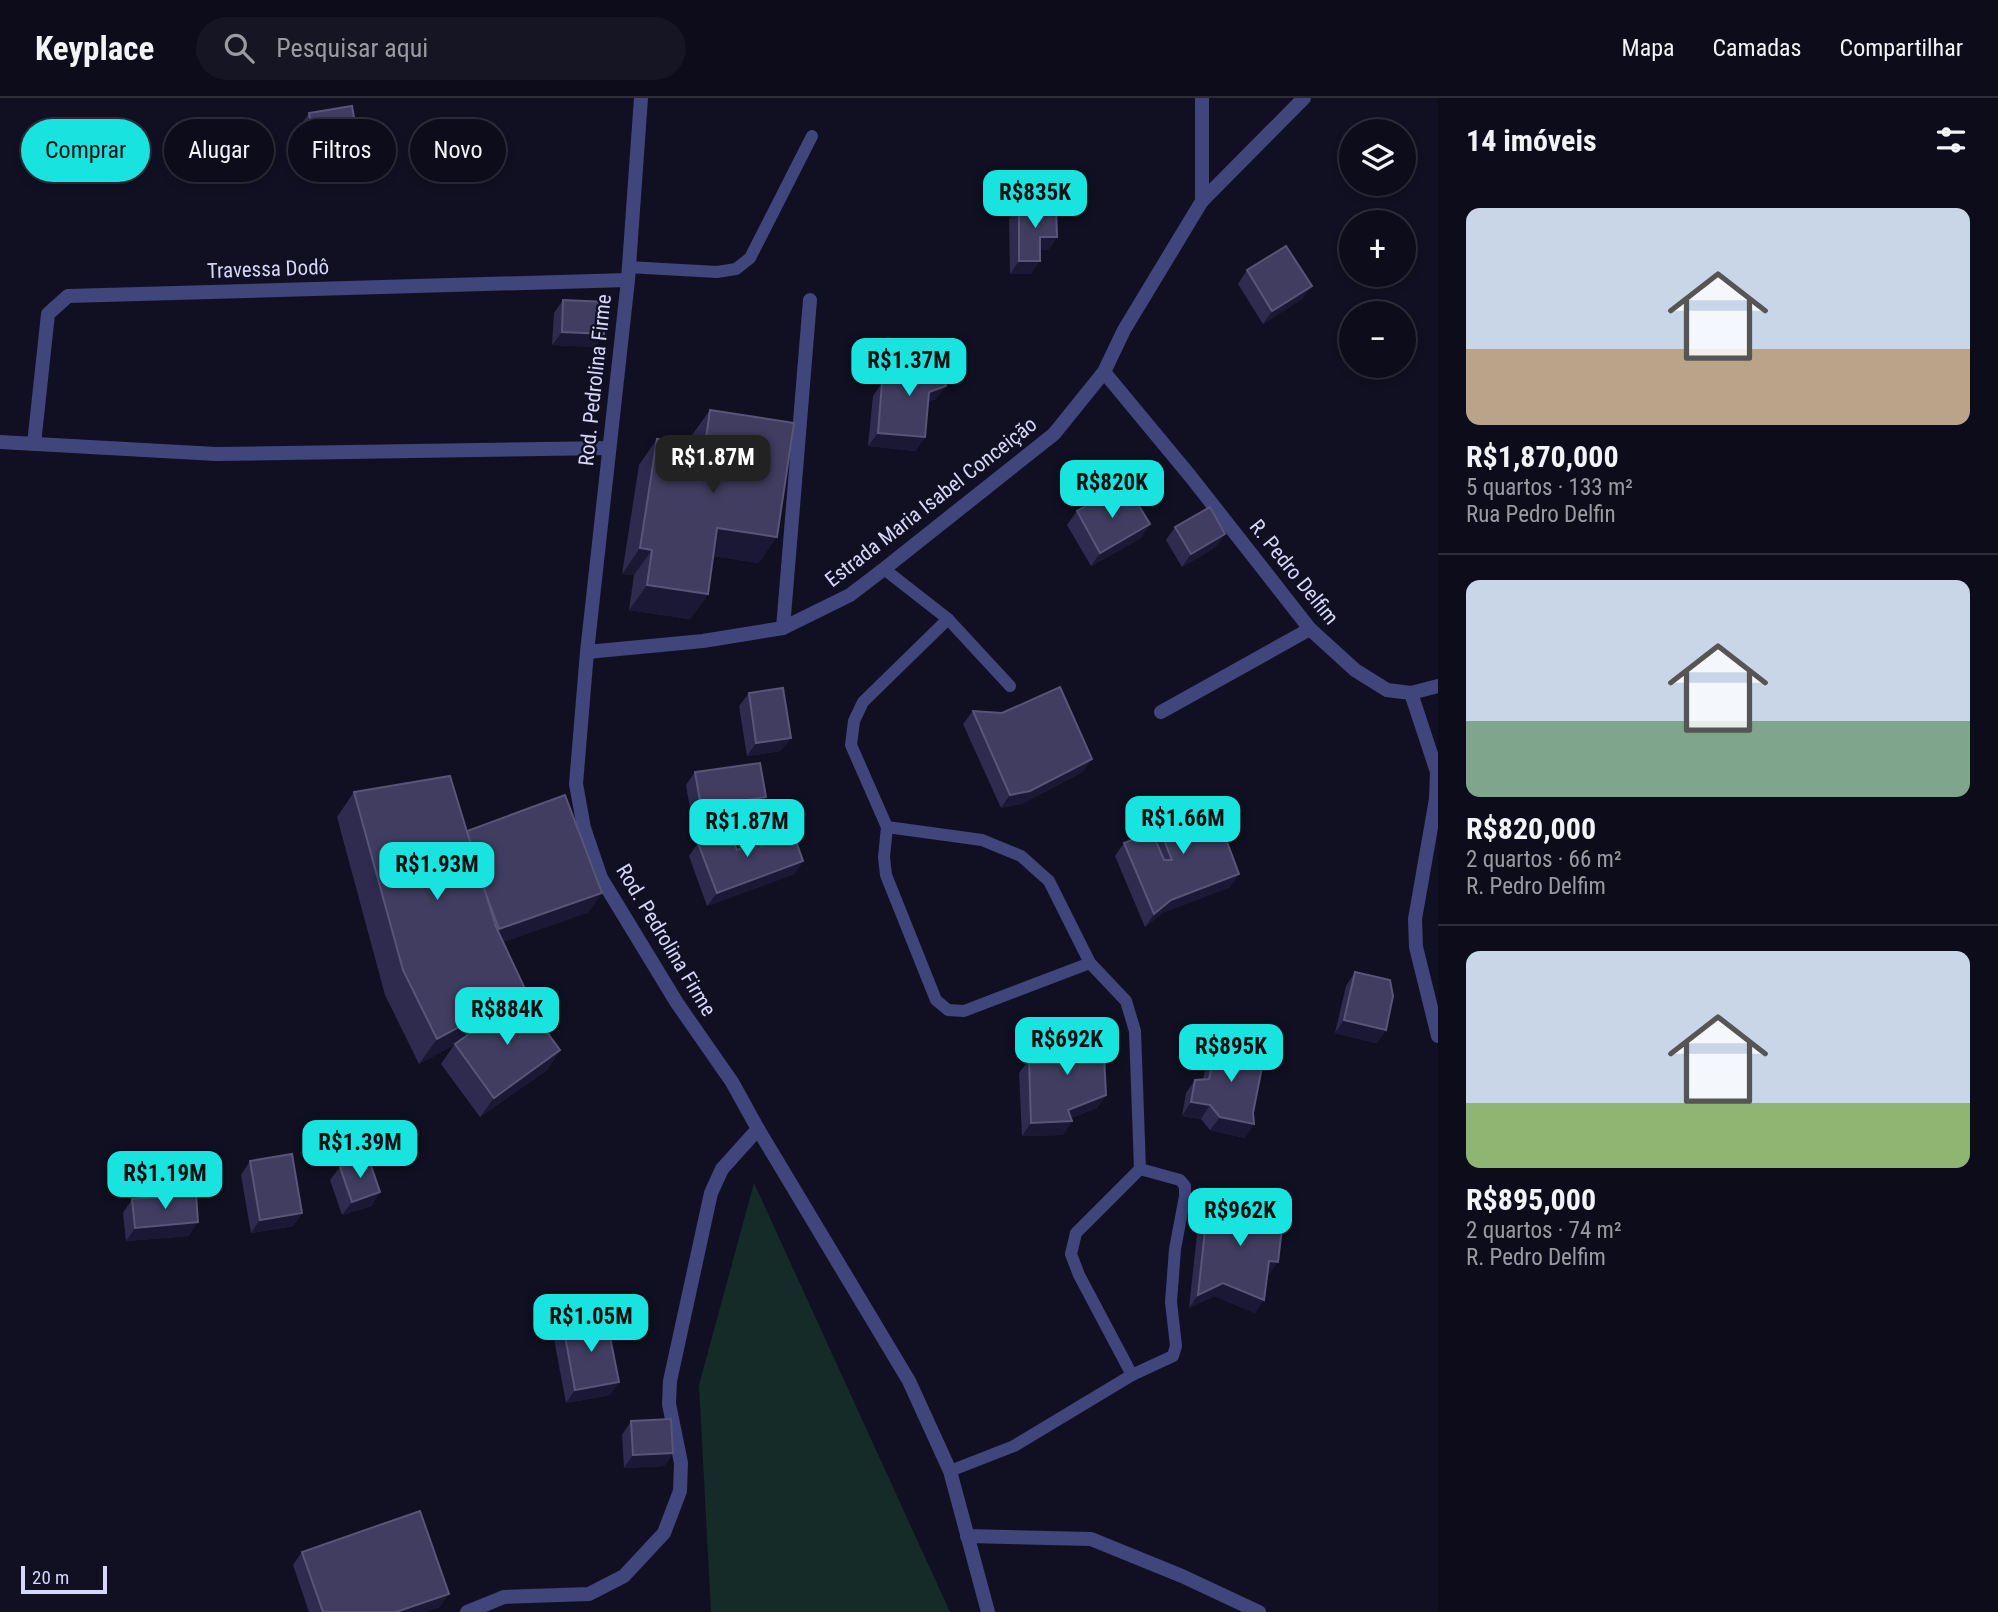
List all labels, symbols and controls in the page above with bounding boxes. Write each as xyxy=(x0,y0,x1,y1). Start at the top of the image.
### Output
search box xyxy=(196,17,686,80)
text: Keyplace xyxy=(35,29,154,68)
icon: search xyxy=(220,29,258,67)
text: Pesquisar aqui xyxy=(276,33,428,63)
text: Mapa xyxy=(1622,34,1675,62)
text: Camadas xyxy=(1713,34,1802,62)
text: Compartilhar xyxy=(1840,34,1963,62)
chip: Comprar xyxy=(21,119,150,182)
chip: Alugar xyxy=(164,119,274,182)
chip: Filtros xyxy=(288,119,396,182)
chip: Novo xyxy=(410,119,506,182)
map controls xyxy=(1339,119,1416,378)
button: layers xyxy=(1339,119,1416,196)
icon: filters xyxy=(1932,121,1970,159)
text: 14 imóveis xyxy=(1466,123,1597,158)
pin: R$835K xyxy=(978,170,1092,230)
text: R$835K xyxy=(999,179,1071,206)
button: + xyxy=(1339,210,1416,287)
icon: home xyxy=(1655,253,1781,379)
street label: Travessa Dodô xyxy=(206,255,330,283)
street label: Rod. Pedrolina Firme xyxy=(574,293,616,467)
button: − xyxy=(1339,301,1416,378)
pin: R$1.37M xyxy=(844,338,974,398)
text: R$1.37M xyxy=(867,347,951,374)
street label: Estrada Maria Isabel Conceição xyxy=(821,412,1041,592)
pin: R$1.87M xyxy=(648,436,778,495)
text: R$1,870,000 xyxy=(1466,439,1619,474)
text: R$1.87M xyxy=(671,444,755,471)
pin: R$820K xyxy=(1055,460,1169,520)
text: R$820K xyxy=(1076,469,1148,496)
text: 5 quartos · 133 m² xyxy=(1466,474,1633,501)
text: Rua Pedro Delfin xyxy=(1466,501,1616,528)
street label: R. Pedro Delfim xyxy=(1245,515,1343,629)
icon: home xyxy=(1655,625,1781,751)
pin: R$1.66M xyxy=(1118,796,1248,856)
pin: R$1.87M xyxy=(682,800,812,859)
text: R$1.66M xyxy=(1141,805,1225,832)
text: R$1.87M xyxy=(705,808,789,835)
text: R$820,000 xyxy=(1466,811,1596,846)
pin: R$1.93M xyxy=(372,842,502,902)
text: 2 quartos · 66 m² xyxy=(1466,846,1622,873)
text: R$1.93M xyxy=(395,851,479,878)
street label: Rod. Pedrolina Firme xyxy=(611,860,721,1020)
text: R. Pedro Delfim xyxy=(1466,873,1606,900)
pin: R$884K xyxy=(450,988,564,1047)
text: R$884K xyxy=(471,996,543,1023)
icon: home xyxy=(1655,996,1781,1122)
pin: R$692K xyxy=(1010,1018,1124,1077)
pin: R$895K xyxy=(1174,1024,1288,1084)
text: R$692K xyxy=(1031,1026,1103,1053)
text: R$895K xyxy=(1195,1033,1267,1060)
pin: R$1.39M xyxy=(295,1121,425,1180)
text: R$1.39M xyxy=(318,1129,402,1156)
pin: R$1.19M xyxy=(100,1152,230,1211)
text: R$1.19M xyxy=(123,1160,207,1187)
text: R$895,000 xyxy=(1466,1182,1596,1217)
pin: R$962K xyxy=(1183,1188,1297,1248)
text: R$962K xyxy=(1204,1197,1276,1224)
text: 2 quartos · 74 m² xyxy=(1466,1217,1622,1244)
text: R. Pedro Delfim xyxy=(1466,1244,1606,1271)
pin: R$1.05M xyxy=(526,1294,656,1354)
text: R$1.05M xyxy=(549,1303,633,1330)
scale bar xyxy=(21,1563,107,1595)
text: 20 m xyxy=(32,1566,69,1589)

